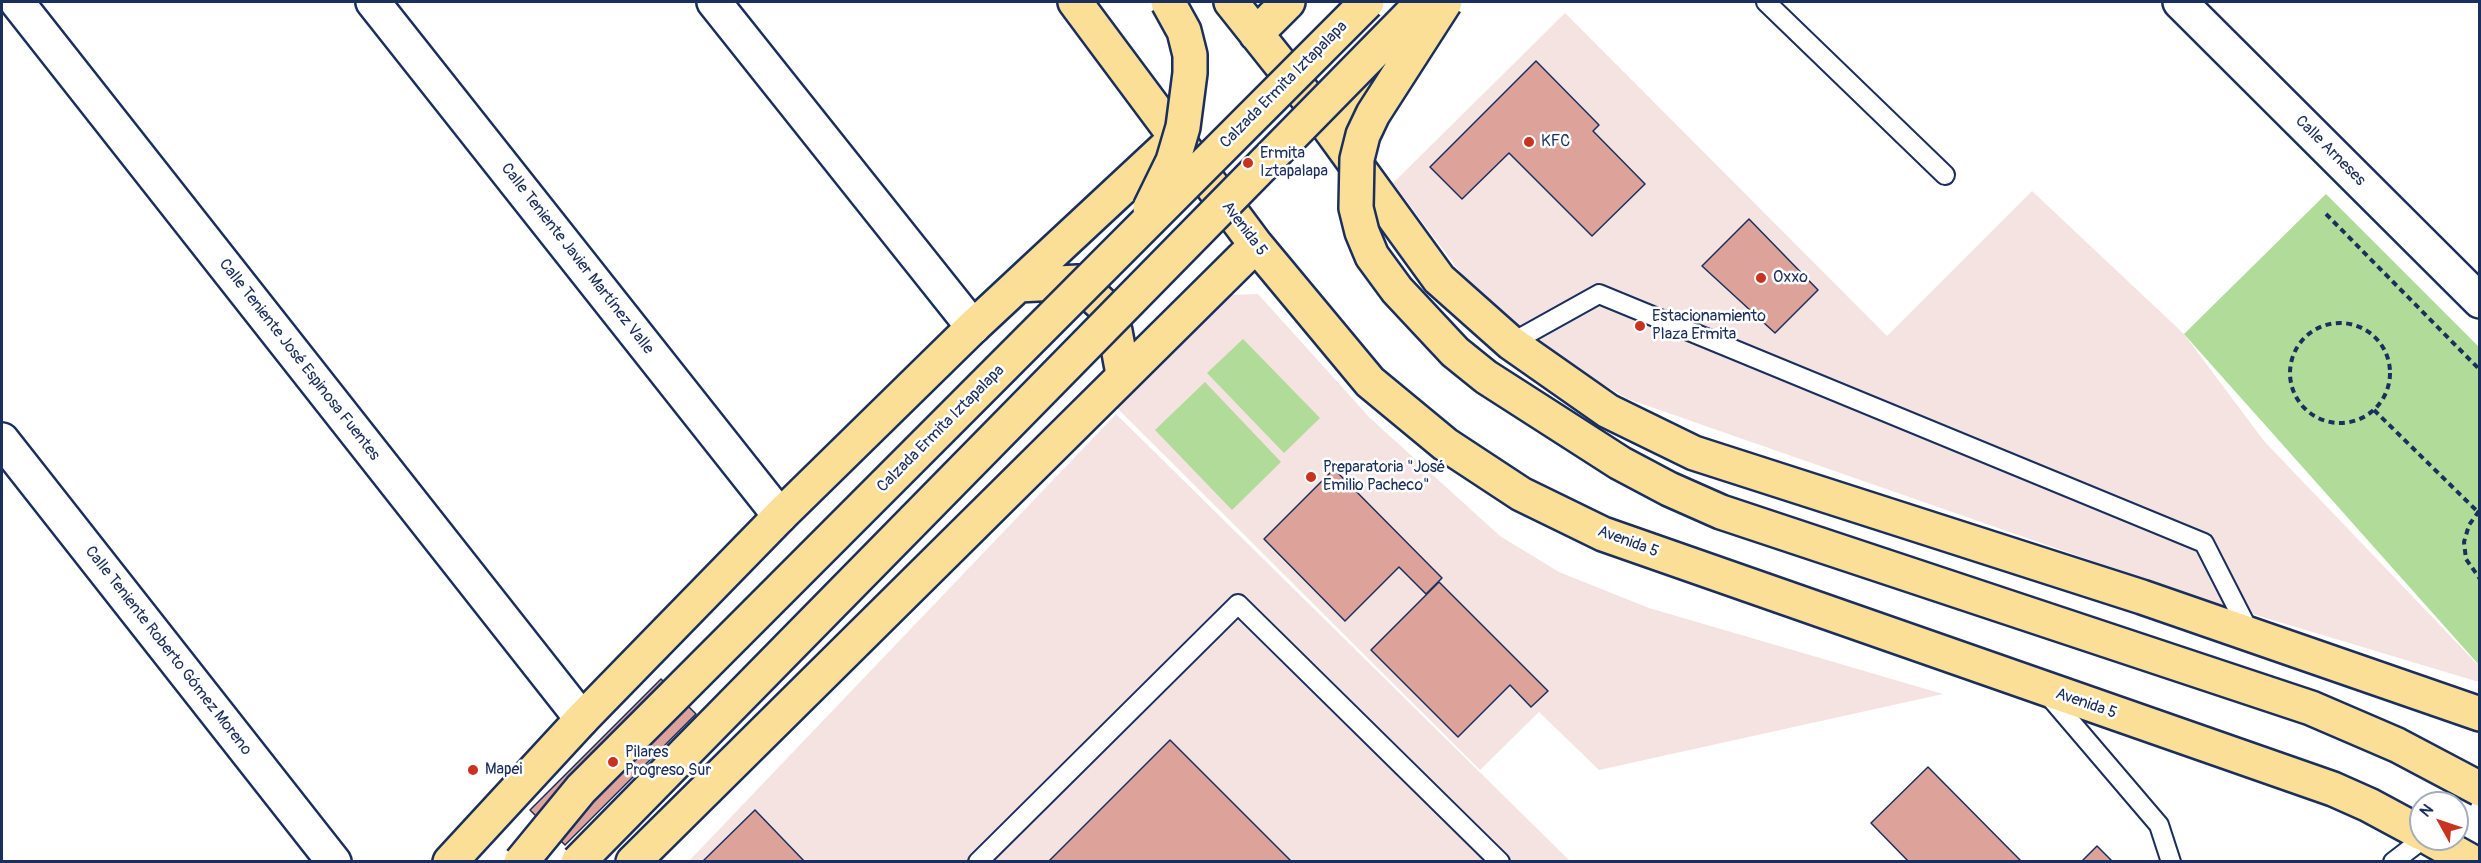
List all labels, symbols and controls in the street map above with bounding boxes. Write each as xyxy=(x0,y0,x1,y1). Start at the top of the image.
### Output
street label: Calzada Ermita Iztapalapa xyxy=(1216,17,1352,153)
street label: Calle Arneses xyxy=(2291,112,2369,190)
place label: KFC xyxy=(1541,132,1570,152)
marker: KFC xyxy=(1522,135,1536,149)
place label: Ermita Iztapalapa xyxy=(1260,144,1328,182)
marker: Ermita Iztapalapa xyxy=(1241,156,1255,170)
street label: Calle Teniente Javier Martínez Valle xyxy=(496,160,658,358)
street label: Avenida 5 xyxy=(1217,198,1271,260)
street label: Calle Teniente José Espinosa Fuentes xyxy=(214,255,384,465)
place label: Oxxo xyxy=(1773,268,1808,288)
marker: Oxxo xyxy=(1754,271,1768,285)
place label: Estacionamiento Plaza Ermita xyxy=(1652,307,1766,345)
marker: Estacionamiento Plaza Ermita xyxy=(1633,319,1647,333)
street label: Calzada Ermita Iztapalapa xyxy=(873,361,1009,497)
place label: Preparatoria "José Emilio Pacheco" xyxy=(1323,458,1445,496)
marker: Preparatoria "José Emilio Pacheco" xyxy=(1304,470,1318,484)
street label: Avenida 5 xyxy=(1595,522,1661,562)
street label: Calle Teniente Roberto Gómez Moreno xyxy=(80,543,256,759)
street label: Avenida 5 xyxy=(2053,685,2119,723)
place label: Pilares Progreso Sur xyxy=(625,743,711,781)
marker: Pilares Progreso Sur xyxy=(606,755,620,769)
place label: Mapei xyxy=(485,760,522,780)
marker: Mapei xyxy=(466,763,480,777)
north arrow xyxy=(2409,791,2469,851)
text: N xyxy=(2416,800,2438,821)

